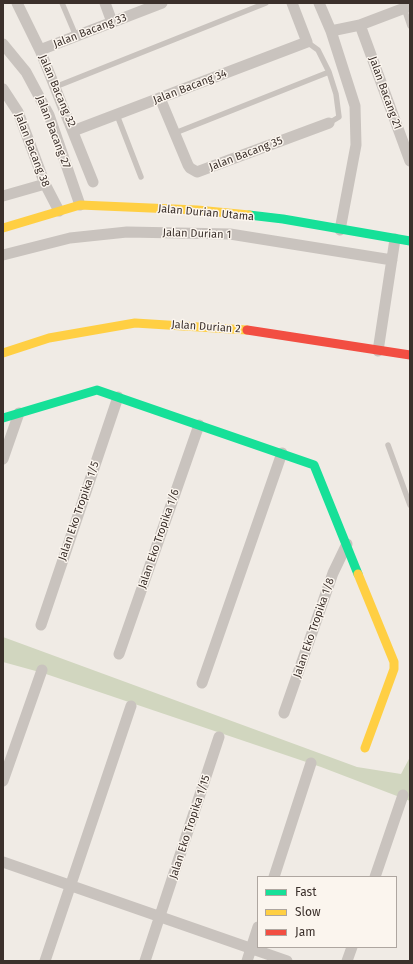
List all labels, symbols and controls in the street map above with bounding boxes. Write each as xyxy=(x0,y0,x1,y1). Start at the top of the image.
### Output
street label: Jalan Bacang 33 xyxy=(51,11,129,51)
street label: Jalan Bacang 32 xyxy=(36,53,78,129)
street label: Jalan Bacang 21 xyxy=(366,55,404,131)
street label: Jalan Bacang 34 xyxy=(151,67,229,107)
street label: Jalan Bacang 27 xyxy=(33,94,73,170)
street label: Jalan Bacang 38 xyxy=(12,111,52,189)
street label: Jalan Bacang 35 xyxy=(207,134,285,174)
street label: Jalan Durian Utama xyxy=(157,202,255,224)
street label: Jalan Durian 1 xyxy=(162,226,232,242)
street label: Jalan Durian 2 xyxy=(171,318,241,336)
street label: Jalan Eko Tropika 1/5 xyxy=(56,460,102,562)
street label: Jalan Eko Tropika 1/6 xyxy=(136,488,182,590)
street label: Jalan Eko Tropika 1/8 xyxy=(291,576,337,680)
street label: Jalan Eko Tropika 1/15 xyxy=(167,773,213,881)
legend xyxy=(257,876,397,948)
text: Fast xyxy=(295,885,317,899)
text: Slow xyxy=(295,905,321,919)
text: Jam xyxy=(295,925,315,939)

